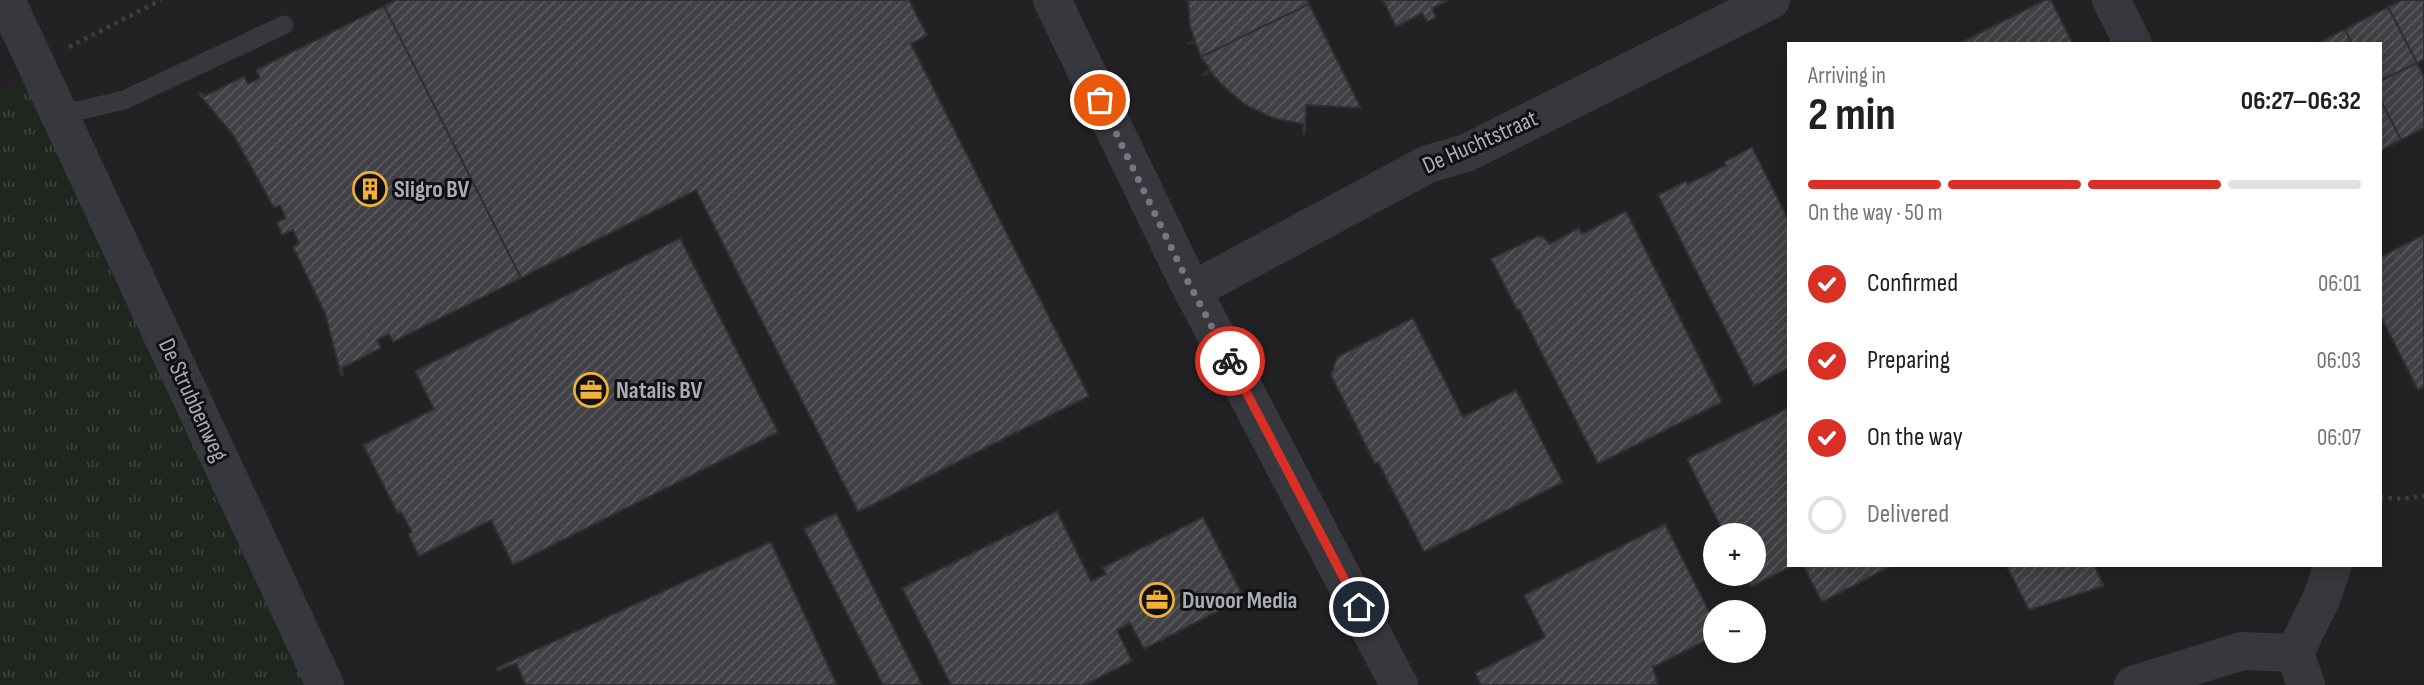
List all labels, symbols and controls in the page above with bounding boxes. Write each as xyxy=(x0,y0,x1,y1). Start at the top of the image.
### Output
text: Arriving in xyxy=(1808,62,1886,90)
pin xyxy=(1070,70,1130,130)
icon: bag xyxy=(1081,81,1119,119)
text: 06:27–06:32 xyxy=(2241,86,2361,117)
text: 2 min xyxy=(1808,88,1896,143)
street label: De Huchtstraat xyxy=(1418,104,1542,180)
building icon: Sligro BV xyxy=(351,170,389,208)
place label: Sligro BV xyxy=(394,175,470,204)
text: On the way · 50 m xyxy=(1808,199,1942,227)
icon: check xyxy=(1808,265,1846,303)
text: Confirmed xyxy=(1867,268,1958,299)
text: 06:01 xyxy=(2318,270,2361,298)
courier xyxy=(1195,326,1265,396)
street label: De Strubbenweg xyxy=(152,334,234,466)
icon: bike xyxy=(1211,342,1249,380)
icon: check xyxy=(1808,342,1846,380)
text: Preparing xyxy=(1867,345,1950,376)
text: 06:03 xyxy=(2316,347,2361,375)
office icon: Natalis BV xyxy=(572,371,610,409)
place label: Natalis BV xyxy=(616,376,703,405)
icon: check xyxy=(1808,419,1846,457)
text: On the way xyxy=(1867,422,1963,453)
text: 06:07 xyxy=(2317,424,2361,452)
text: Delivered xyxy=(1867,499,1949,530)
map controls xyxy=(1703,523,1766,663)
button: + xyxy=(1703,523,1766,586)
pin xyxy=(1329,577,1389,637)
office icon: Duvoor Media xyxy=(1138,581,1176,619)
place label: Duvoor Media xyxy=(1182,586,1297,615)
icon: home xyxy=(1340,588,1378,626)
button: − xyxy=(1703,600,1766,663)

